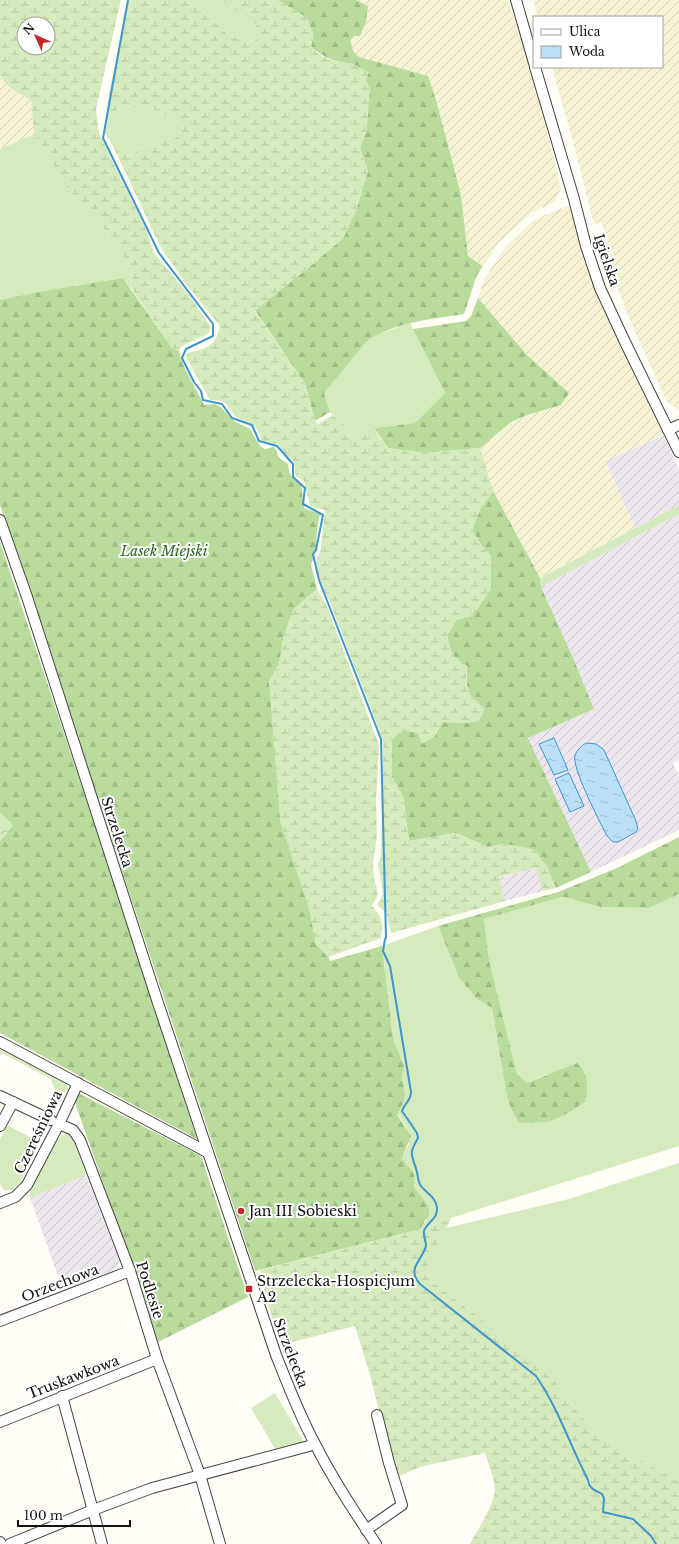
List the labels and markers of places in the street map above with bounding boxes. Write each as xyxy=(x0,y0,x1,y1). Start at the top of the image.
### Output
place label: Jan III Sobieski xyxy=(247,1202,357,1220)
marker: Jan III Sobieski xyxy=(236,1206,246,1216)
place label: Strzelecka-Hospicjum A2 xyxy=(256,1272,415,1306)
marker: Strzelecka-Hospicjum A2 xyxy=(244,1284,254,1294)

